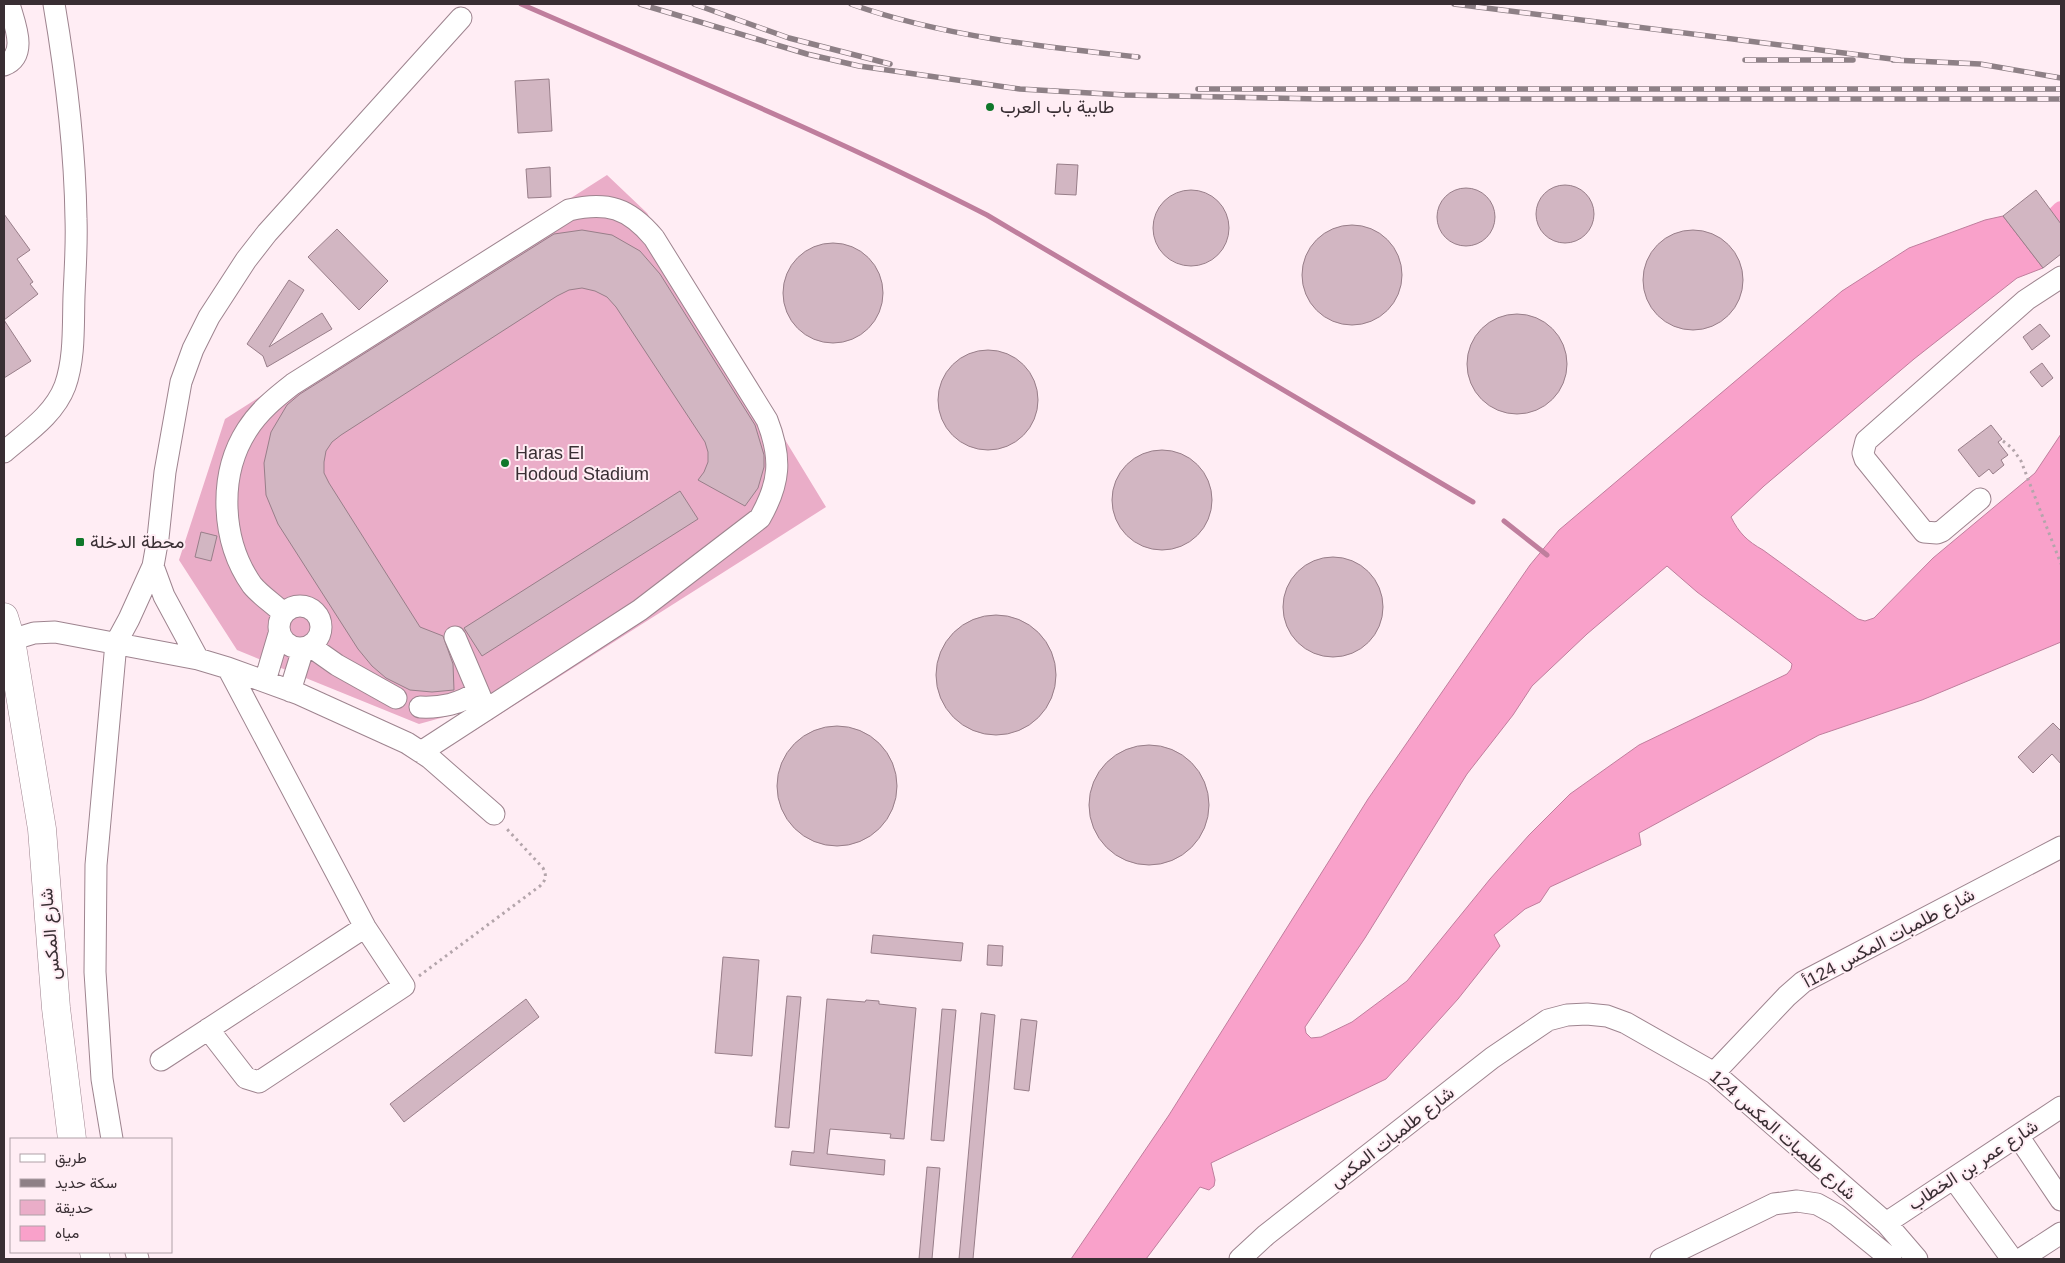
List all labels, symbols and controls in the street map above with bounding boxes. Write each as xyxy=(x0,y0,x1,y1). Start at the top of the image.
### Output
place label: طابية باب العرب xyxy=(1000,97,1114,118)
marker: طابية باب العرب xyxy=(984,101,996,113)
place label: Haras El Hodoud Stadium xyxy=(515,443,649,484)
marker: Haras El Hodoud Stadium xyxy=(499,457,511,469)
place label: محطة الدخلة xyxy=(90,532,184,552)
marker: محطة الدخلة xyxy=(74,536,86,548)
street label: شارع طلمبات المكس 124أ xyxy=(1800,884,1979,993)
street label: شارع المكس xyxy=(36,887,66,981)
street label: شارع طلمبات المكس 124 xyxy=(1705,1066,1860,1205)
street label: شارع طلمبات المكس xyxy=(1326,1082,1459,1193)
street label: شارع عمر بن الخطاب xyxy=(1904,1116,2043,1216)
legend xyxy=(10,1138,172,1253)
text: طريق xyxy=(55,1149,87,1168)
text: سكة حديد xyxy=(55,1174,117,1192)
text: حديقة xyxy=(55,1199,93,1217)
text: مياه xyxy=(55,1224,79,1242)

